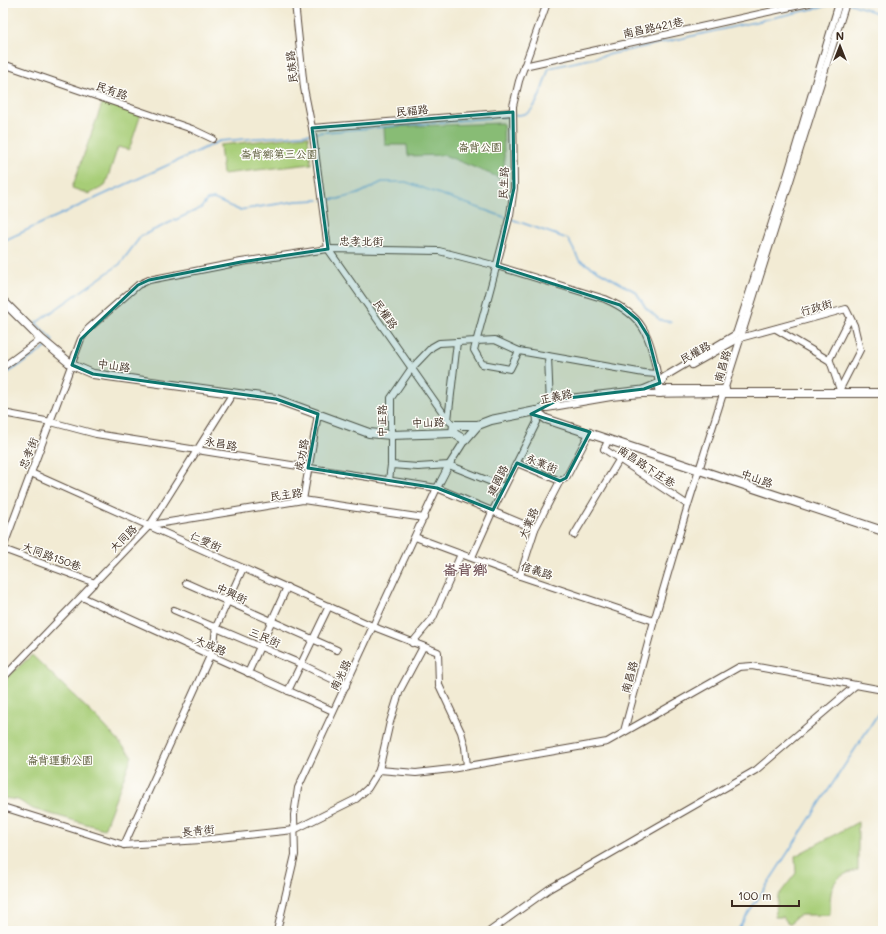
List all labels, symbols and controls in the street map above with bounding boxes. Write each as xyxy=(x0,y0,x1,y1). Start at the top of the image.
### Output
street label: 南昌路421巷 xyxy=(621,13,685,41)
north arrow xyxy=(820,26,860,66)
text: N xyxy=(836,28,844,43)
street label: 民族路 xyxy=(282,50,300,84)
street label: 民有路 xyxy=(94,78,130,102)
street label: 民福路 xyxy=(395,101,429,119)
park label: 崙背公園 xyxy=(458,139,502,154)
park label: 崙背鄉第三公園 xyxy=(241,146,318,161)
street label: 民生路 xyxy=(495,166,511,200)
street label: 忠孝北街 xyxy=(339,233,384,248)
street label: 行政街 xyxy=(798,295,835,319)
street label: 民權路 xyxy=(370,296,402,332)
street label: 民權路 xyxy=(677,337,713,367)
street label: 南昌路 xyxy=(710,348,734,384)
street label: 中山路 xyxy=(97,355,131,375)
street label: 正義路 xyxy=(538,385,574,407)
street label: 中正路 xyxy=(374,405,389,438)
street label: 中山路 xyxy=(411,414,445,430)
street label: 永昌路 xyxy=(203,433,239,453)
street label: 忠孝街 xyxy=(15,434,42,471)
street label: 成功路 xyxy=(291,437,311,473)
street label: 南昌路下庄巷 xyxy=(615,442,679,490)
street label: 永業街 xyxy=(524,450,561,477)
street label: 建國路 xyxy=(483,462,511,498)
street label: 中山路 xyxy=(739,465,775,491)
street label: 民主路 xyxy=(269,485,303,503)
street label: 大業路 xyxy=(515,505,541,541)
street label: 大同路 xyxy=(106,521,140,555)
street label: 仁愛街 xyxy=(188,527,225,555)
street label: 大同路150巷 xyxy=(20,538,84,574)
street label: 信義路 xyxy=(519,558,555,582)
district label: 崙背鄉 xyxy=(442,559,488,579)
street label: 中興街 xyxy=(214,579,251,607)
street label: 三民街 xyxy=(247,624,284,651)
street label: 大成路 xyxy=(193,631,229,659)
street label: 南光路 xyxy=(326,657,354,693)
street label: 南昌路 xyxy=(617,659,641,695)
park label: 崙背運動公園 xyxy=(27,752,93,767)
street label: 長青街 xyxy=(181,821,216,839)
scale bar xyxy=(732,882,799,908)
text: 100 m xyxy=(738,887,772,903)

